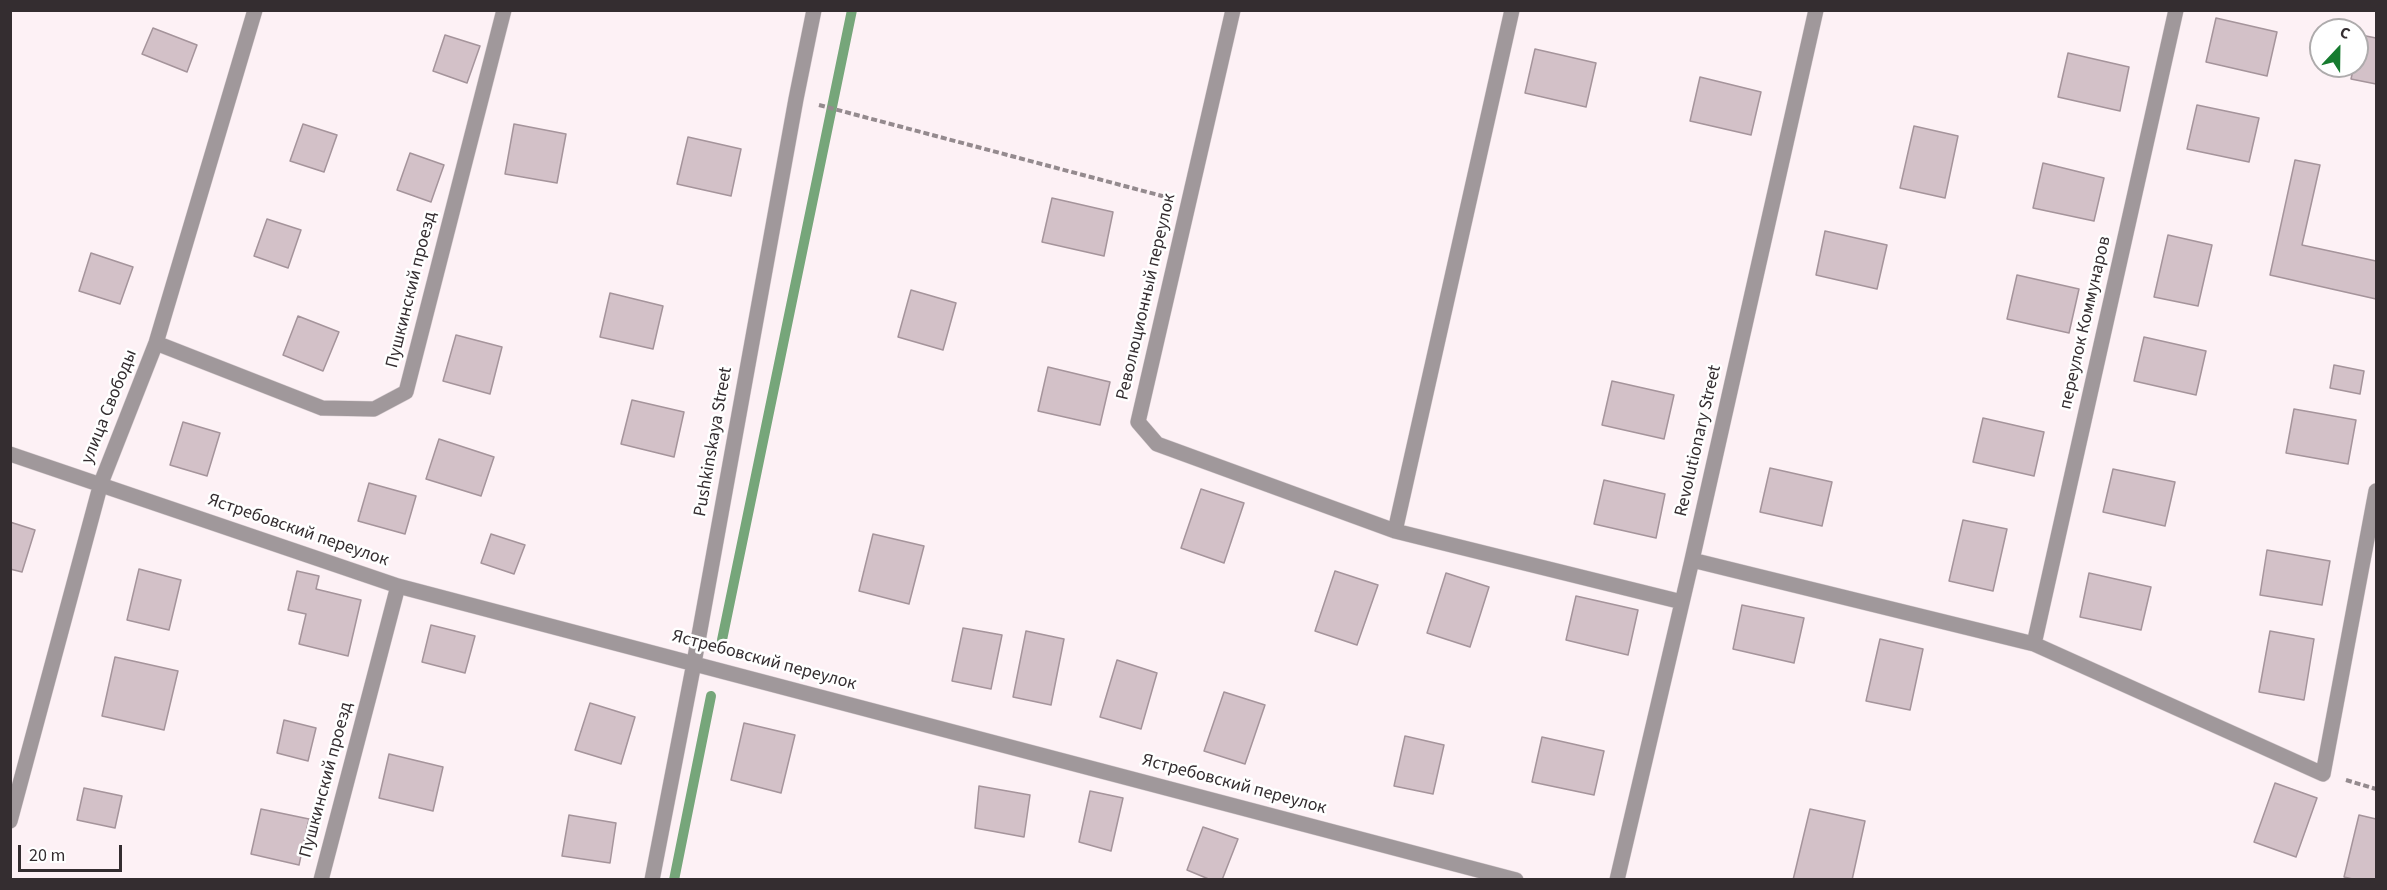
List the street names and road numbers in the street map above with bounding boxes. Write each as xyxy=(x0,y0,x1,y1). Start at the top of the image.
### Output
street label: Революционный переулок xyxy=(1113,192,1181,402)
street label: Пушкинский проезд xyxy=(382,210,442,370)
street label: переулок Коммунаров xyxy=(2056,234,2116,412)
street label: улица Свободы xyxy=(77,347,143,467)
street label: Revolutionary Street xyxy=(1671,363,1727,519)
street label: Pushkinskaya Street xyxy=(690,365,738,519)
street label: Ястребовский переулок xyxy=(205,490,391,572)
street label: Ястребовский переулок xyxy=(670,626,858,696)
street label: Пушкинский проезд xyxy=(296,700,358,860)
street label: Ястребовский переулок xyxy=(1140,750,1328,820)

